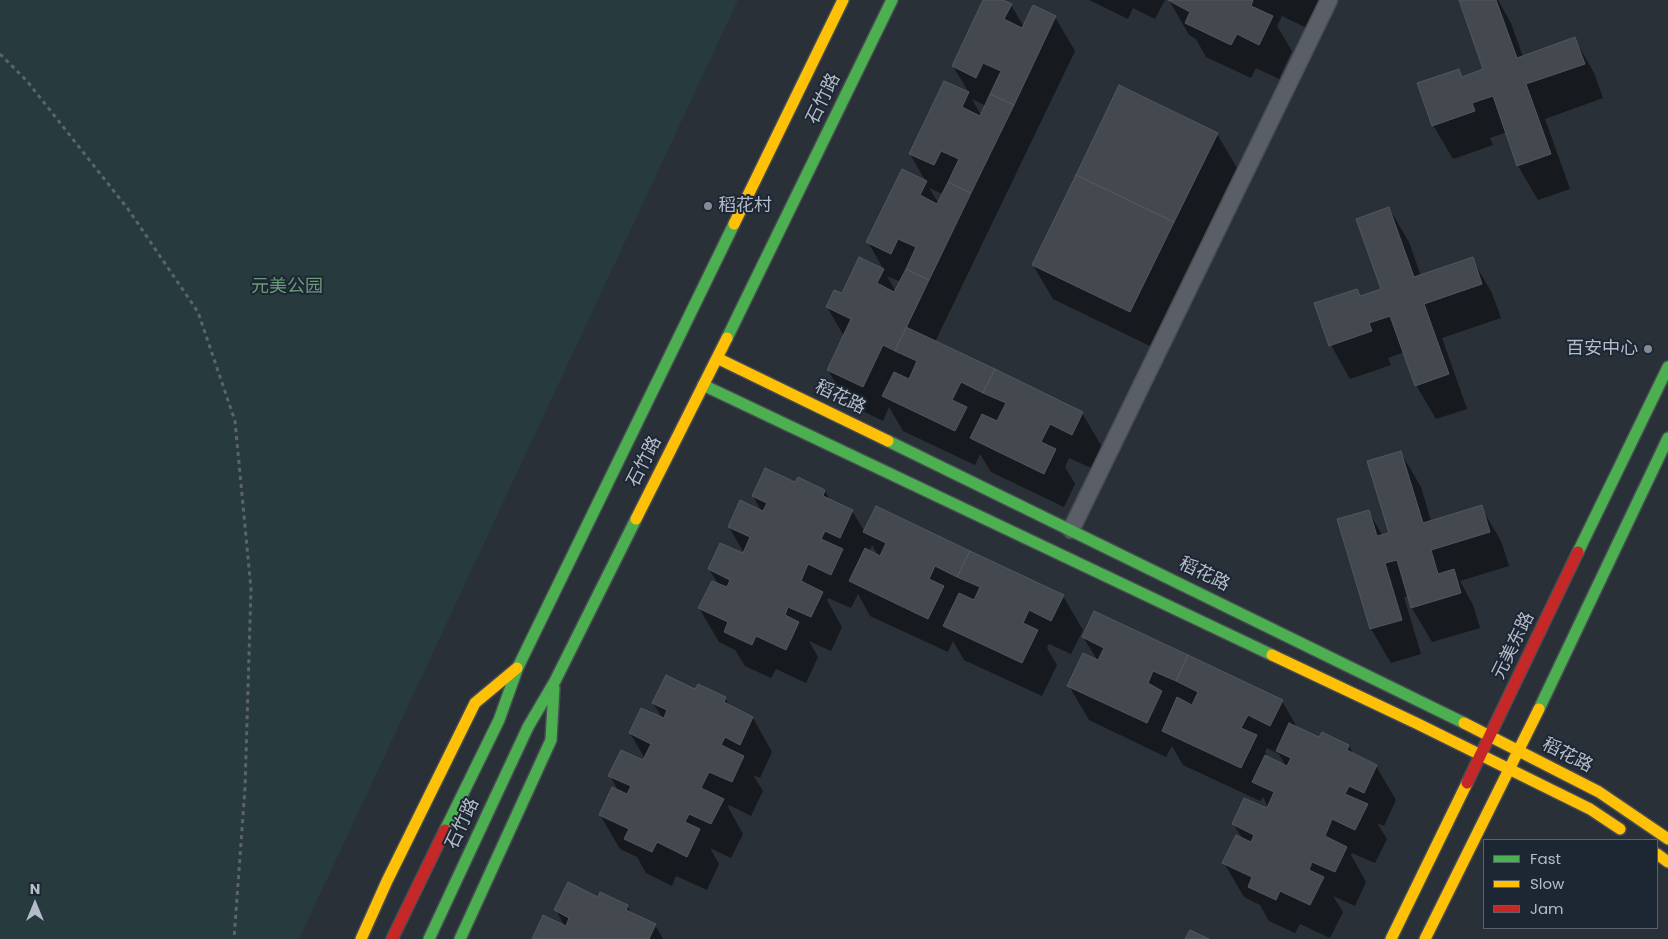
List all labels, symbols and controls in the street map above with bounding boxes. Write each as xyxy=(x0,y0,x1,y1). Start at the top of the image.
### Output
street label: 石竹路 xyxy=(802,70,846,128)
place label: 稻花村 xyxy=(718,195,772,217)
marker: 稻花村 xyxy=(702,200,714,212)
park label: 元美公园 xyxy=(251,276,323,298)
place label: 百安中心 xyxy=(1566,338,1638,360)
marker: 百安中心 xyxy=(1642,343,1654,355)
street label: 稻花路 xyxy=(811,376,869,420)
street label: 石竹路 xyxy=(623,433,667,491)
street label: 稻花路 xyxy=(1175,553,1233,597)
street label: 元美东路 xyxy=(1489,609,1539,683)
street label: 稻花路 xyxy=(1538,734,1596,778)
street label: 石竹路 xyxy=(442,795,484,853)
legend xyxy=(1483,839,1658,929)
text: Fast xyxy=(1530,848,1561,869)
text: Slow xyxy=(1530,873,1564,894)
north arrow xyxy=(10,879,60,929)
text: N xyxy=(30,879,40,899)
text: Jam xyxy=(1530,898,1564,919)

